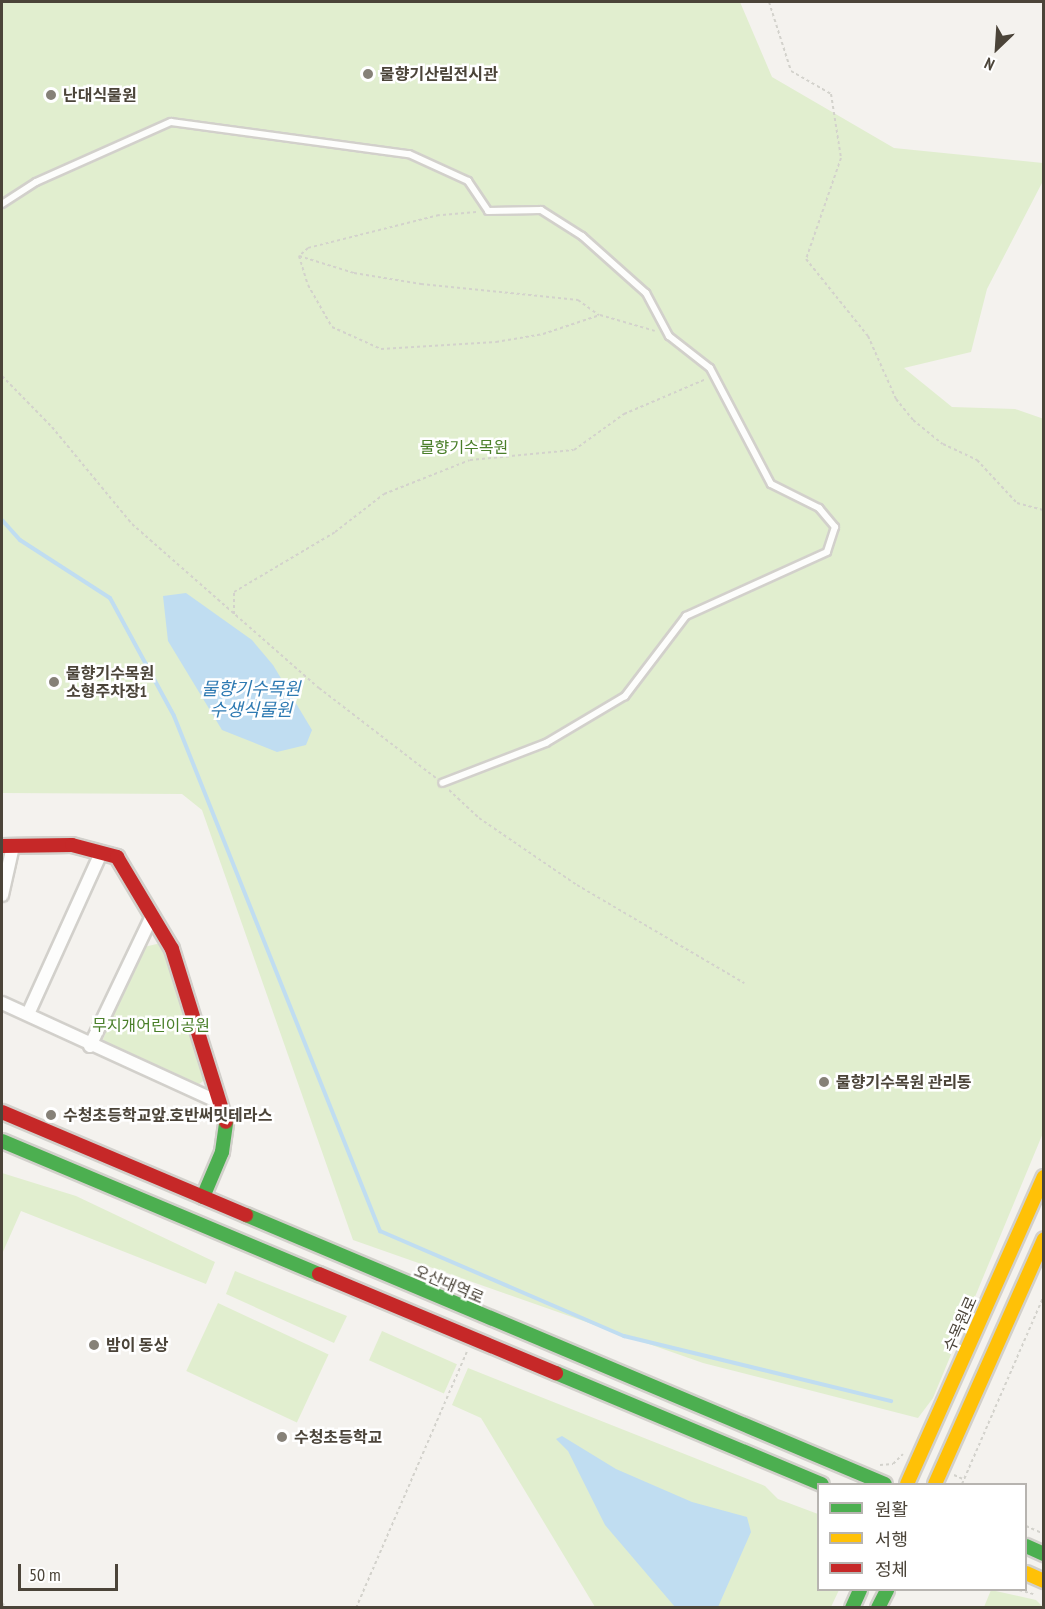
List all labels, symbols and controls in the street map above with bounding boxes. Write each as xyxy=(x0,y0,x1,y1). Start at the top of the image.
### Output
north arrow xyxy=(967,18,1027,78)
text: N xyxy=(981,53,998,75)
place label: 물향기산림전시관 xyxy=(380,64,498,84)
marker: 물향기산림전시관 xyxy=(361,67,375,81)
place label: 난대식물원 xyxy=(63,85,137,105)
marker: 난대식물원 xyxy=(44,88,58,102)
park label: 물향기수목원 xyxy=(420,437,508,457)
place label: 물향기수목원 소형주차장1 xyxy=(66,663,154,701)
marker: 물향기수목원 소형주차장1 xyxy=(47,675,61,689)
water label: 물향기수목원 수생식물원 xyxy=(201,679,301,722)
park label: 무지개어린이공원 xyxy=(92,1015,210,1035)
place label: 물향기수목원 관리동 xyxy=(836,1072,972,1092)
marker: 물향기수목원 관리동 xyxy=(817,1075,831,1089)
place label: 수청초등학교앞.호반써밋테라스 xyxy=(63,1105,272,1125)
marker: 수청초등학교앞.호반써밋테라스 xyxy=(44,1108,58,1122)
street label: 오산대역로 xyxy=(411,1261,487,1307)
street label: 수목원로 xyxy=(939,1293,981,1355)
place label: 밤이 동상 xyxy=(106,1335,168,1355)
marker: 밤이 동상 xyxy=(87,1338,101,1352)
place label: 수청초등학교 xyxy=(294,1427,382,1447)
marker: 수청초등학교 xyxy=(275,1430,289,1444)
legend xyxy=(817,1483,1027,1591)
text: 원활 xyxy=(875,1498,908,1521)
text: 서행 xyxy=(875,1528,908,1551)
scale bar xyxy=(21,1552,122,1590)
text: 정체 xyxy=(875,1558,908,1581)
text: 50 m xyxy=(29,1563,61,1586)

